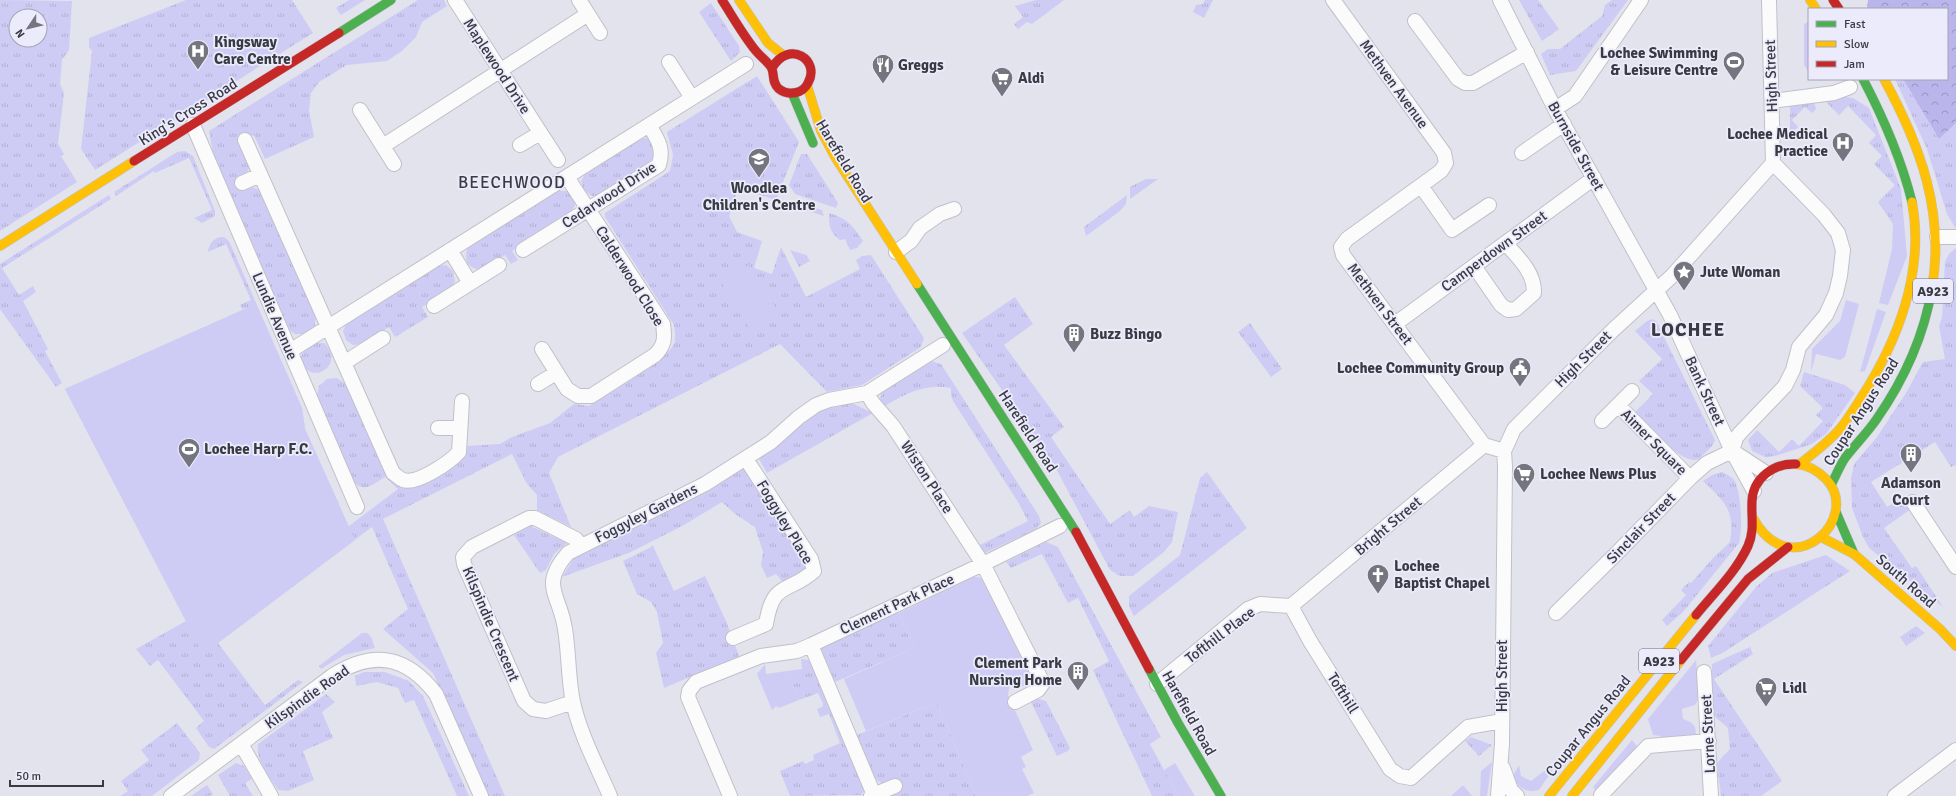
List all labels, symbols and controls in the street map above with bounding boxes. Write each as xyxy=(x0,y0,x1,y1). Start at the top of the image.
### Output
north arrow xyxy=(8,8,48,48)
legend xyxy=(1808,8,1948,80)
street label: Maplewood Drive xyxy=(459,15,535,117)
text: Fast xyxy=(1844,17,1865,32)
text: N xyxy=(13,27,28,40)
place label: Kingsway Care Centre xyxy=(214,33,291,68)
street label: Methven Avenue xyxy=(1356,36,1432,132)
text: Slow xyxy=(1844,37,1869,52)
hospital icon: Kingsway Care Centre xyxy=(185,38,211,71)
street label: High Street xyxy=(1761,39,1781,113)
place label: Lochee Swimming & Leisure Centre xyxy=(1600,44,1718,79)
sports icon: Lochee Swimming & Leisure Centre xyxy=(1721,49,1747,82)
restaurant icon: Greggs xyxy=(870,52,896,85)
place label: Greggs xyxy=(898,56,944,74)
text: Jam xyxy=(1844,57,1865,72)
supermarket icon: Aldi xyxy=(989,65,1015,98)
place label: Aldi xyxy=(1018,69,1045,87)
street label: King's Cross Road xyxy=(135,74,241,149)
street label: Burnside Street xyxy=(1544,98,1608,194)
street label: Harefield Road xyxy=(812,116,876,206)
place label: Lochee Medical Practice xyxy=(1727,125,1828,160)
hospital icon: Lochee Medical Practice xyxy=(1830,130,1856,163)
school or university icon: Woodlea Children's Centre xyxy=(746,146,772,179)
street label: Cedarwood Drive xyxy=(558,158,660,232)
district label: BEECHWOOD xyxy=(458,172,566,193)
place label: Woodlea Children's Centre xyxy=(703,179,815,214)
street label: Camperdown Street xyxy=(1438,207,1550,295)
street label: Calderwood Close xyxy=(592,223,668,329)
place icon: Jute Woman xyxy=(1671,259,1697,292)
street label: Methven Street xyxy=(1343,260,1417,348)
place label: Jute Woman xyxy=(1700,263,1780,281)
street label: Lundie Avenue xyxy=(248,269,302,363)
road number: A923 xyxy=(1913,279,1953,303)
district label: LOCHEE xyxy=(1651,318,1725,342)
building icon: Buzz Bingo xyxy=(1061,321,1087,354)
place label: Buzz Bingo xyxy=(1090,325,1162,343)
street label: High Street xyxy=(1551,327,1615,391)
street label: Bank Street xyxy=(1681,353,1729,429)
public building icon: Lochee Community Group xyxy=(1507,355,1533,388)
street label: Coupar Angus Road xyxy=(1819,355,1903,469)
place label: Lochee Community Group xyxy=(1337,359,1504,377)
street label: Harefield Road xyxy=(995,387,1061,476)
street label: Aimer Square xyxy=(1617,405,1691,479)
sports icon: Lochee Harp F.C. xyxy=(176,436,202,469)
street label: Wiston Place xyxy=(897,437,957,517)
place label: Lochee Harp F.C. xyxy=(204,440,312,458)
building icon: Adamson Court xyxy=(1898,441,1924,474)
supermarket icon: Lochee News Plus xyxy=(1511,461,1537,494)
place label: Lochee News Plus xyxy=(1540,465,1657,483)
place label: Adamson Court xyxy=(1881,474,1941,509)
street label: Foggyley Place xyxy=(753,477,817,567)
street label: Foggyley Gardens xyxy=(592,479,701,547)
street label: Sinclair Street xyxy=(1603,489,1679,567)
street label: Bright Street xyxy=(1351,493,1425,559)
street label: South Road xyxy=(1872,550,1940,612)
place label: Lochee Baptist Chapel xyxy=(1394,557,1490,592)
church icon: Lochee Baptist Chapel xyxy=(1365,562,1391,595)
street label: Kilspindie Crescent xyxy=(459,564,523,684)
street label: Clement Park Place xyxy=(837,570,957,638)
street label: Tofthill Place xyxy=(1182,603,1258,667)
street label: High Street xyxy=(1493,640,1511,712)
road number: A923 xyxy=(1639,649,1679,673)
place label: Clement Park Nursing Home xyxy=(969,654,1062,689)
building icon: Clement Park Nursing Home xyxy=(1065,659,1091,692)
street label: Kilspindie Road xyxy=(261,661,353,733)
street label: Harefield Road xyxy=(1158,667,1220,759)
street label: Tofthill xyxy=(1324,669,1362,717)
street label: Coupar Angus Road xyxy=(1542,672,1634,780)
supermarket icon: Lidl xyxy=(1753,675,1779,708)
place label: Lidl xyxy=(1782,679,1807,697)
street label: Lorne Street xyxy=(1697,694,1719,774)
scale bar xyxy=(10,762,103,788)
text: 50 m xyxy=(16,769,41,784)

